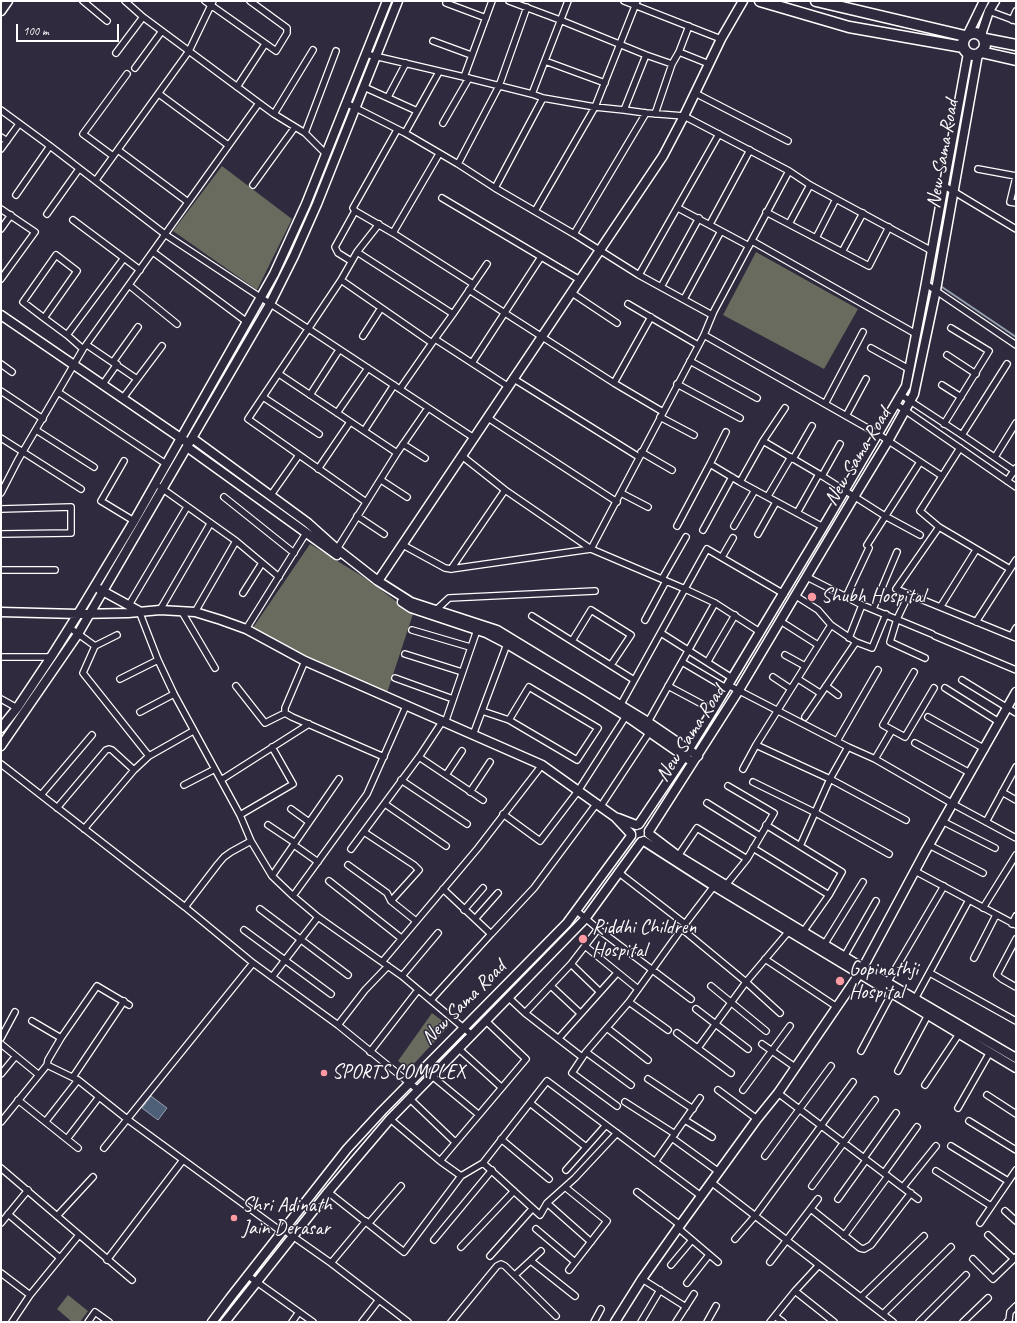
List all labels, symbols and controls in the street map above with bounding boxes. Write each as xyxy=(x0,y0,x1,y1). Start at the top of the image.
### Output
scale bar xyxy=(18,16,121,42)
text: 100 m xyxy=(23,23,49,39)
street label: New Sama Road xyxy=(922,98,964,210)
street label: New Sama Road xyxy=(819,404,897,510)
place label: Shubh Hospital xyxy=(821,585,925,609)
marker: Shubh Hospital xyxy=(806,591,818,603)
street label: New Sama Road xyxy=(651,681,731,787)
place label: Riddhi Children Hospital xyxy=(592,916,696,963)
marker: Riddhi Children Hospital xyxy=(577,933,589,945)
street label: New Sama Road xyxy=(417,956,511,1050)
place label: Gopinathji Hospital xyxy=(849,958,918,1005)
marker: Gopinathji Hospital xyxy=(834,975,846,987)
place label: SPORTS COMPLEX xyxy=(332,1061,466,1085)
marker: SPORTS COMPLEX xyxy=(319,1068,329,1078)
place label: Shri Adinath Jain Derasar xyxy=(242,1194,332,1241)
marker: Shri Adinath Jain Derasar xyxy=(229,1213,239,1223)

